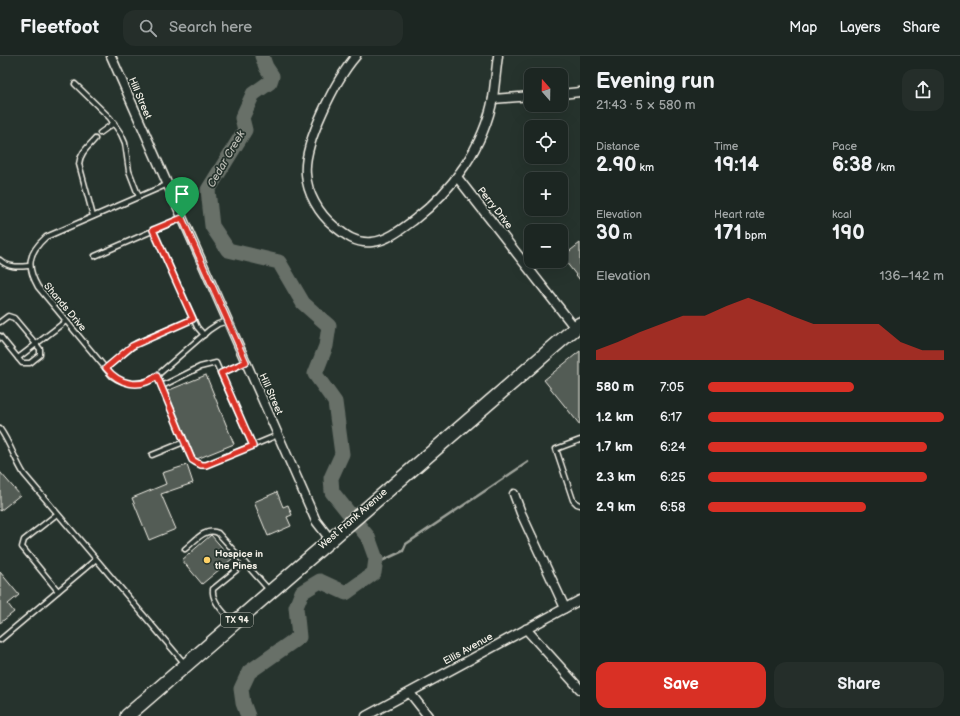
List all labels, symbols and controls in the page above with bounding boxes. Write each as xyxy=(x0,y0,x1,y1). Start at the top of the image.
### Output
search box xyxy=(123,10,403,46)
text: Fleetfoot xyxy=(20,16,99,39)
icon: search xyxy=(137,17,159,39)
text: Search here xyxy=(169,18,252,37)
text: Map xyxy=(789,19,817,36)
text: Layers xyxy=(839,19,881,36)
text: Share xyxy=(903,19,940,36)
north arrow xyxy=(524,68,568,112)
map controls xyxy=(524,68,568,268)
text: Evening run xyxy=(596,68,715,95)
button: share xyxy=(902,69,944,111)
street label: Hill Street xyxy=(126,75,154,121)
text: 21:43 · 5 × 580 m xyxy=(596,97,696,113)
button: locate xyxy=(524,120,568,164)
water label: Cedar Creek xyxy=(204,128,248,190)
text: Distance xyxy=(596,140,640,153)
text: Time xyxy=(714,140,738,153)
text: Pace xyxy=(832,140,857,153)
text: 2.90 xyxy=(596,153,637,177)
text: 19:14 xyxy=(714,153,759,177)
text: 6:38 xyxy=(832,153,873,177)
text: km xyxy=(637,161,654,174)
text: /km xyxy=(873,161,895,174)
button: + xyxy=(524,172,568,216)
pin xyxy=(165,177,199,218)
icon: arrive xyxy=(171,183,193,205)
street label: Perry Drive xyxy=(475,185,515,231)
text: Elevation xyxy=(596,208,642,221)
text: Heart rate xyxy=(714,208,765,221)
text: kcal xyxy=(832,208,852,221)
text: 30 xyxy=(596,221,620,245)
text: 171 xyxy=(714,221,742,245)
text: 190 xyxy=(832,221,865,245)
button: − xyxy=(524,224,568,268)
text: m xyxy=(620,229,632,242)
text: bpm xyxy=(742,229,767,242)
text: Elevation xyxy=(596,268,650,284)
text: 136–142 m xyxy=(880,268,944,284)
street label: Shands Drive xyxy=(41,280,89,334)
street label: Hill Street xyxy=(257,371,285,417)
text: 580 m xyxy=(596,379,634,395)
text: 7:05 xyxy=(660,379,684,395)
text: 1.2 km xyxy=(596,409,634,425)
text: 6:17 xyxy=(660,409,682,425)
text: 1.7 km xyxy=(596,439,633,455)
text: 6:24 xyxy=(660,439,686,455)
text: 2.3 km xyxy=(596,469,636,485)
text: 6:25 xyxy=(660,469,686,485)
street label: West Frank Avenue xyxy=(316,486,390,552)
text: 2.9 km xyxy=(596,499,636,515)
text: 6:58 xyxy=(660,499,686,515)
place label: Hospice in the Pines xyxy=(214,548,264,572)
marker: Hospice in the Pines xyxy=(202,555,212,565)
road number: TX 94 xyxy=(221,613,253,627)
street label: Ellis Avenue xyxy=(441,630,495,667)
button: Save xyxy=(596,662,766,708)
button: Share xyxy=(774,662,944,708)

